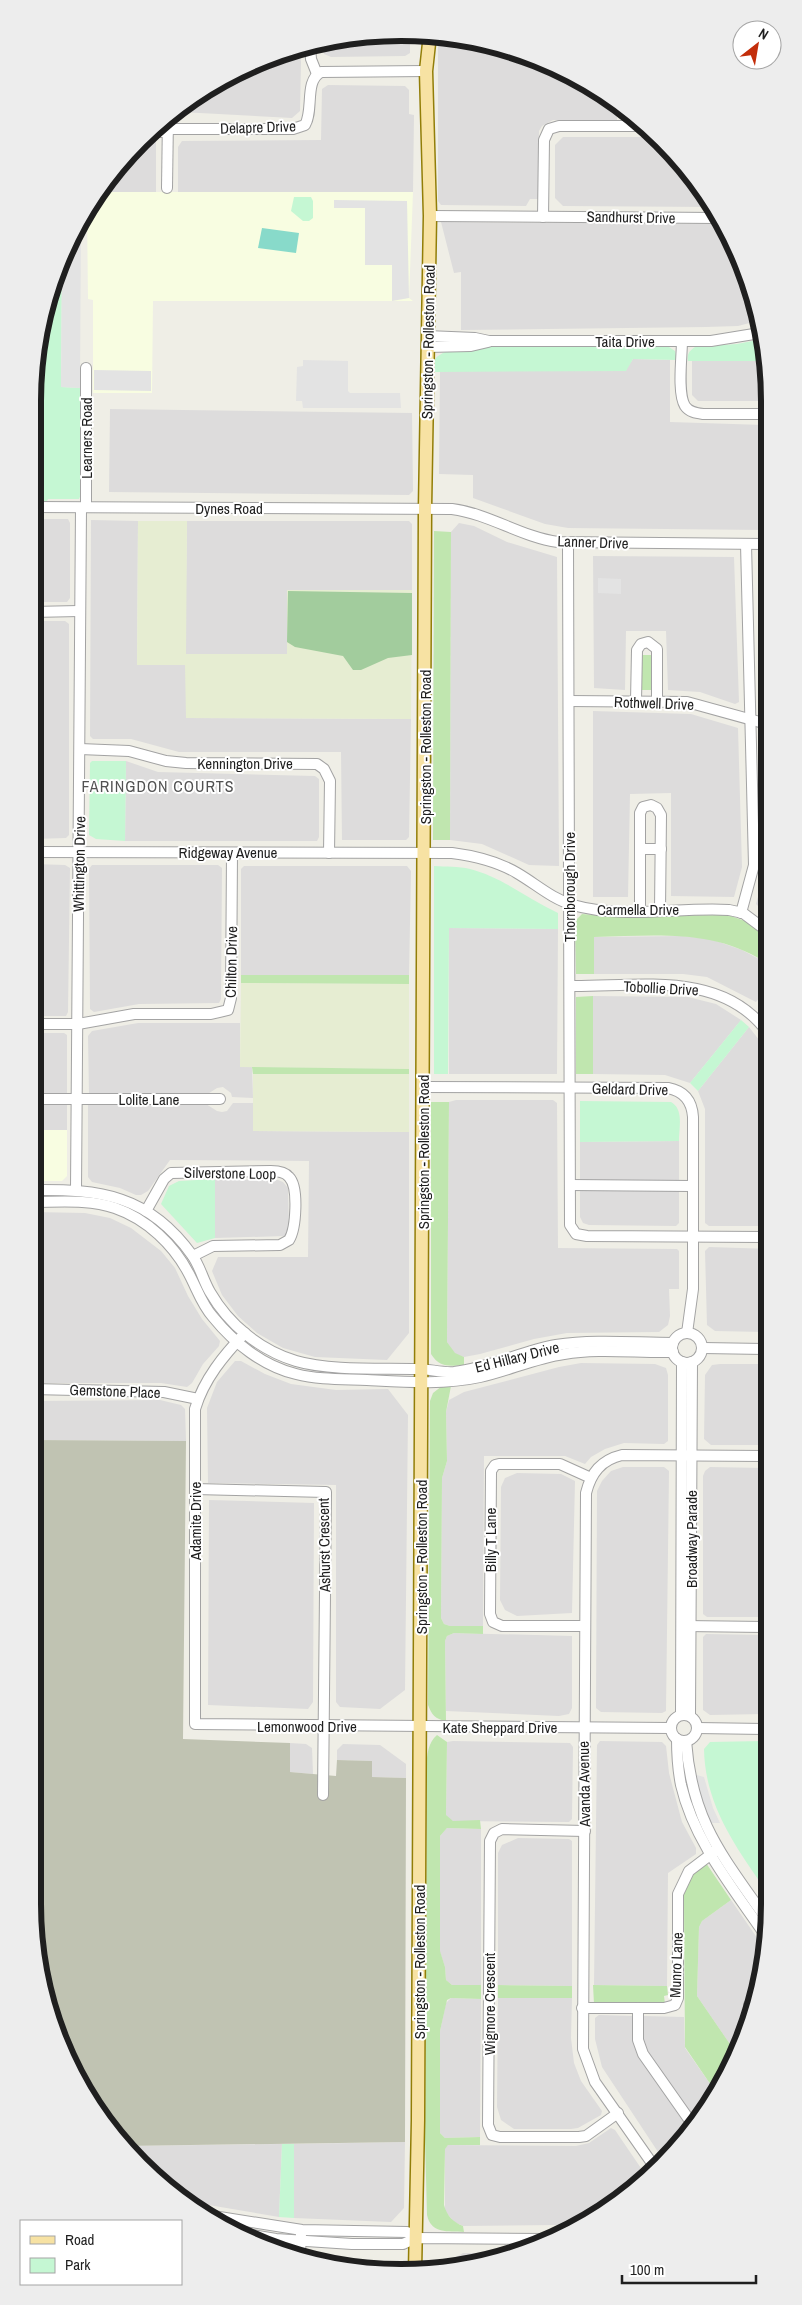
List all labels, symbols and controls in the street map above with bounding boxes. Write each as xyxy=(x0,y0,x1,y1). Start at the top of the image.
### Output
north arrow xyxy=(732,20,782,70)
text: N xyxy=(756,24,772,44)
street label: Delapre Drive xyxy=(220,115,296,139)
street label: Sandhurst Drive xyxy=(586,206,676,228)
street label: Springston - Rolleston Road xyxy=(416,265,440,419)
street label: Taita Drive xyxy=(595,331,655,352)
street label: Learners Road xyxy=(76,397,97,479)
street label: Dynes Road xyxy=(195,498,263,519)
street label: Lanner Drive xyxy=(557,530,629,554)
street label: Springston - Rolleston Road xyxy=(415,670,436,824)
street label: Rothwell Drive xyxy=(614,691,694,715)
street label: Kennington Drive xyxy=(197,753,293,774)
district label: FARINGDON COURTS xyxy=(82,775,234,797)
street label: Whittington Drive xyxy=(68,816,90,912)
street label: Thornborough Drive xyxy=(559,832,580,942)
street label: Ridgeway Avenue xyxy=(179,842,278,863)
street label: Carmella Drive xyxy=(597,899,679,920)
street label: Chilton Drive xyxy=(220,926,242,998)
street label: Tobollie Drive xyxy=(623,976,699,1000)
street label: Springston - Rolleston Road xyxy=(413,1075,434,1229)
street label: Geldard Drive xyxy=(592,1078,669,1100)
street label: Lolite Lane xyxy=(119,1089,180,1110)
street label: Silverstone Loop xyxy=(184,1162,276,1184)
street label: Ed Hillary Drive xyxy=(473,1336,561,1378)
street label: Gemstone Place xyxy=(69,1379,161,1403)
street label: Springston - Rolleston Road xyxy=(411,1480,432,1634)
street label: Adamite Drive xyxy=(185,1482,206,1561)
street label: Broadway Parade xyxy=(681,1490,702,1588)
street label: Ashurst Crescent xyxy=(313,1497,335,1593)
street label: Billy T Lane xyxy=(480,1508,501,1572)
street label: Lemonwood Drive xyxy=(257,1716,357,1737)
street label: Kate Sheppard Drive xyxy=(443,1717,558,1738)
street label: Avanda Avenue xyxy=(573,1741,595,1828)
street label: Springston - Rolleston Road xyxy=(409,1885,430,2039)
street label: Munro Lane xyxy=(664,1932,688,1998)
street label: Wigmore Crescent xyxy=(479,1952,500,2055)
legend xyxy=(20,2220,182,2285)
text: Road xyxy=(65,2229,94,2250)
scale bar xyxy=(622,2252,756,2284)
text: Park xyxy=(65,2254,91,2275)
text: 100 m xyxy=(630,2259,664,2280)

